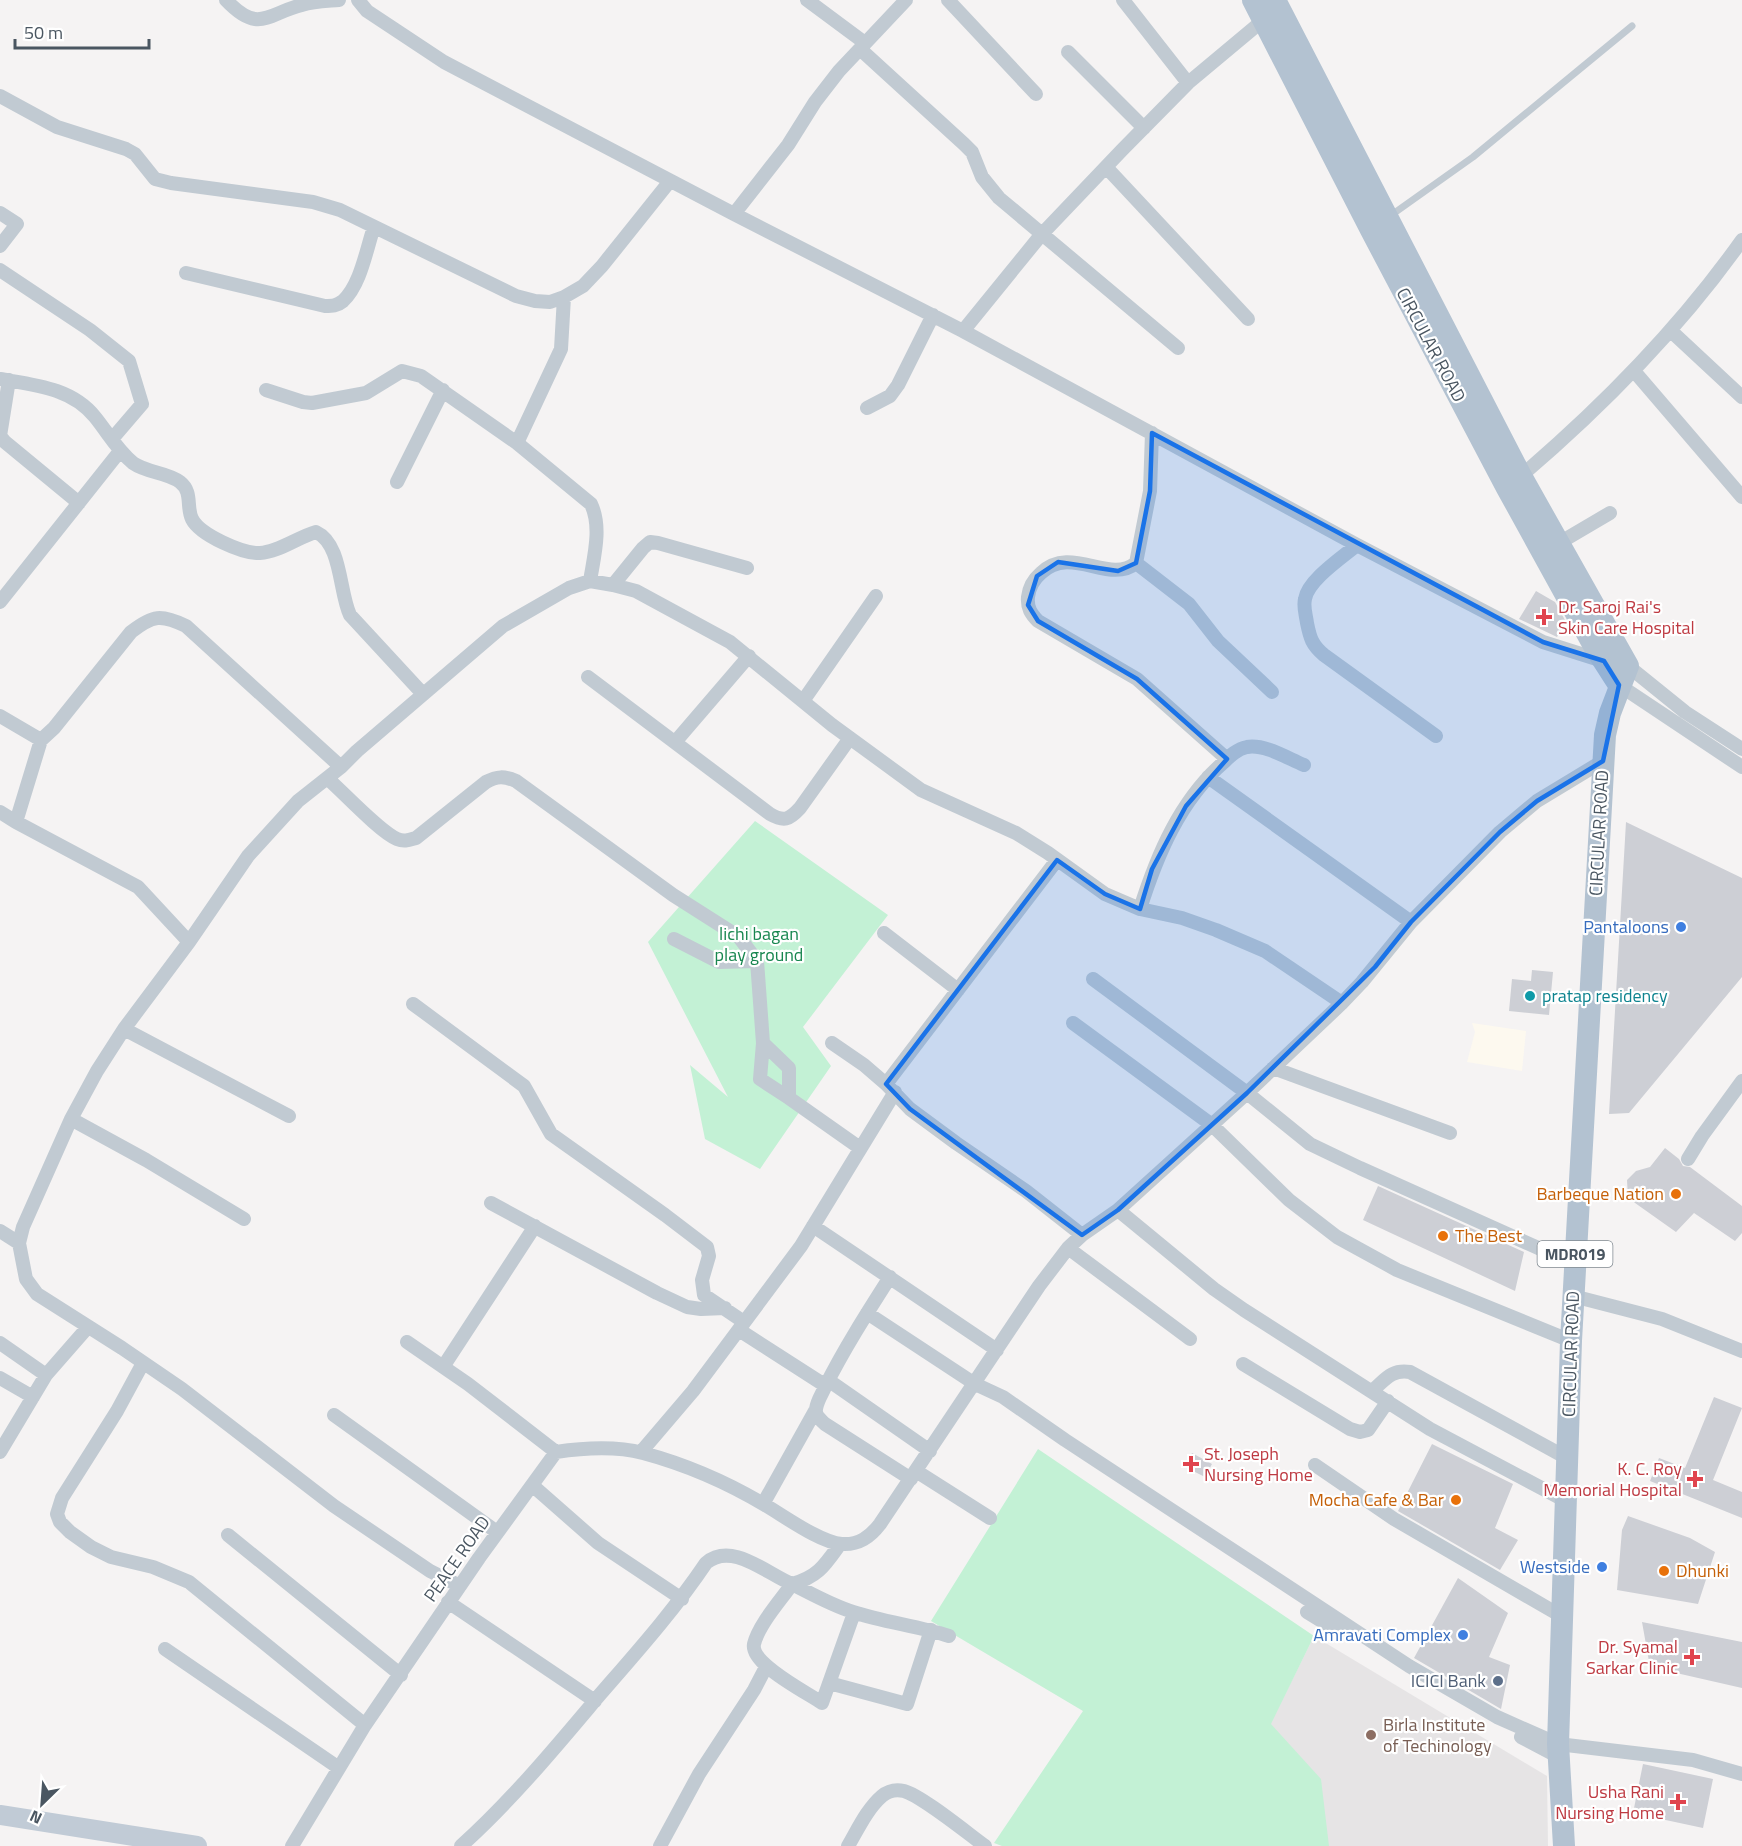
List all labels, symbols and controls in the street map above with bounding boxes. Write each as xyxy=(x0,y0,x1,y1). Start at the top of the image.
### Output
scale bar xyxy=(15,12,148,50)
text: 50 m xyxy=(24,19,63,46)
street label: CIRCULAR ROAD xyxy=(1390,283,1473,407)
place label: Dr. Saroj Rai's Skin Care Hospital xyxy=(1558,593,1695,641)
marker: Dr. Saroj Rai's Skin Care Hospital xyxy=(1535,608,1553,626)
street label: CIRCULAR ROAD xyxy=(1582,769,1615,897)
place label: Pantaloons xyxy=(1583,913,1669,940)
park label: lichi bagan play ground xyxy=(715,920,803,968)
marker: Pantaloons xyxy=(1674,920,1688,934)
place label: pratap residency xyxy=(1542,982,1668,1009)
marker: pratap residency xyxy=(1523,989,1537,1003)
place label: Barbeque Nation xyxy=(1536,1180,1664,1207)
marker: Barbeque Nation xyxy=(1669,1187,1683,1201)
place label: The Best xyxy=(1455,1222,1523,1249)
marker: The Best xyxy=(1436,1229,1450,1243)
road number: MDR019 xyxy=(1538,1241,1612,1267)
street label: CIRCULAR ROAD xyxy=(1555,1290,1586,1418)
place label: St. Joseph Nursing Home xyxy=(1204,1440,1313,1488)
marker: St. Joseph Nursing Home xyxy=(1182,1455,1200,1473)
place label: K. C. Roy Memorial Hospital xyxy=(1543,1455,1682,1503)
marker: K. C. Roy Memorial Hospital xyxy=(1686,1470,1704,1488)
place label: Mocha Cafe & Bar xyxy=(1309,1486,1444,1513)
marker: Mocha Cafe & Bar xyxy=(1449,1493,1463,1507)
street label: PEACE ROAD xyxy=(417,1510,496,1607)
place label: Westside xyxy=(1520,1553,1590,1580)
place label: Dhunki xyxy=(1676,1557,1729,1584)
marker: Westside xyxy=(1595,1560,1609,1574)
marker: Dhunki xyxy=(1657,1564,1671,1578)
place label: Amravati Complex xyxy=(1313,1621,1451,1648)
marker: Amravati Complex xyxy=(1456,1628,1470,1642)
place label: Dr. Syamal Sarkar Clinic xyxy=(1586,1633,1678,1681)
marker: Dr. Syamal Sarkar Clinic xyxy=(1683,1648,1701,1666)
place label: ICICI Bank xyxy=(1411,1667,1486,1694)
marker: ICICI Bank xyxy=(1491,1674,1505,1688)
place label: Birla Institute of Techinology xyxy=(1383,1711,1492,1759)
marker: Birla Institute of Techinology xyxy=(1364,1728,1378,1742)
north arrow xyxy=(12,1774,72,1834)
place label: Usha Rani Nursing Home xyxy=(1555,1778,1664,1826)
marker: Usha Rani Nursing Home xyxy=(1669,1793,1687,1811)
text: N xyxy=(26,1804,46,1831)

